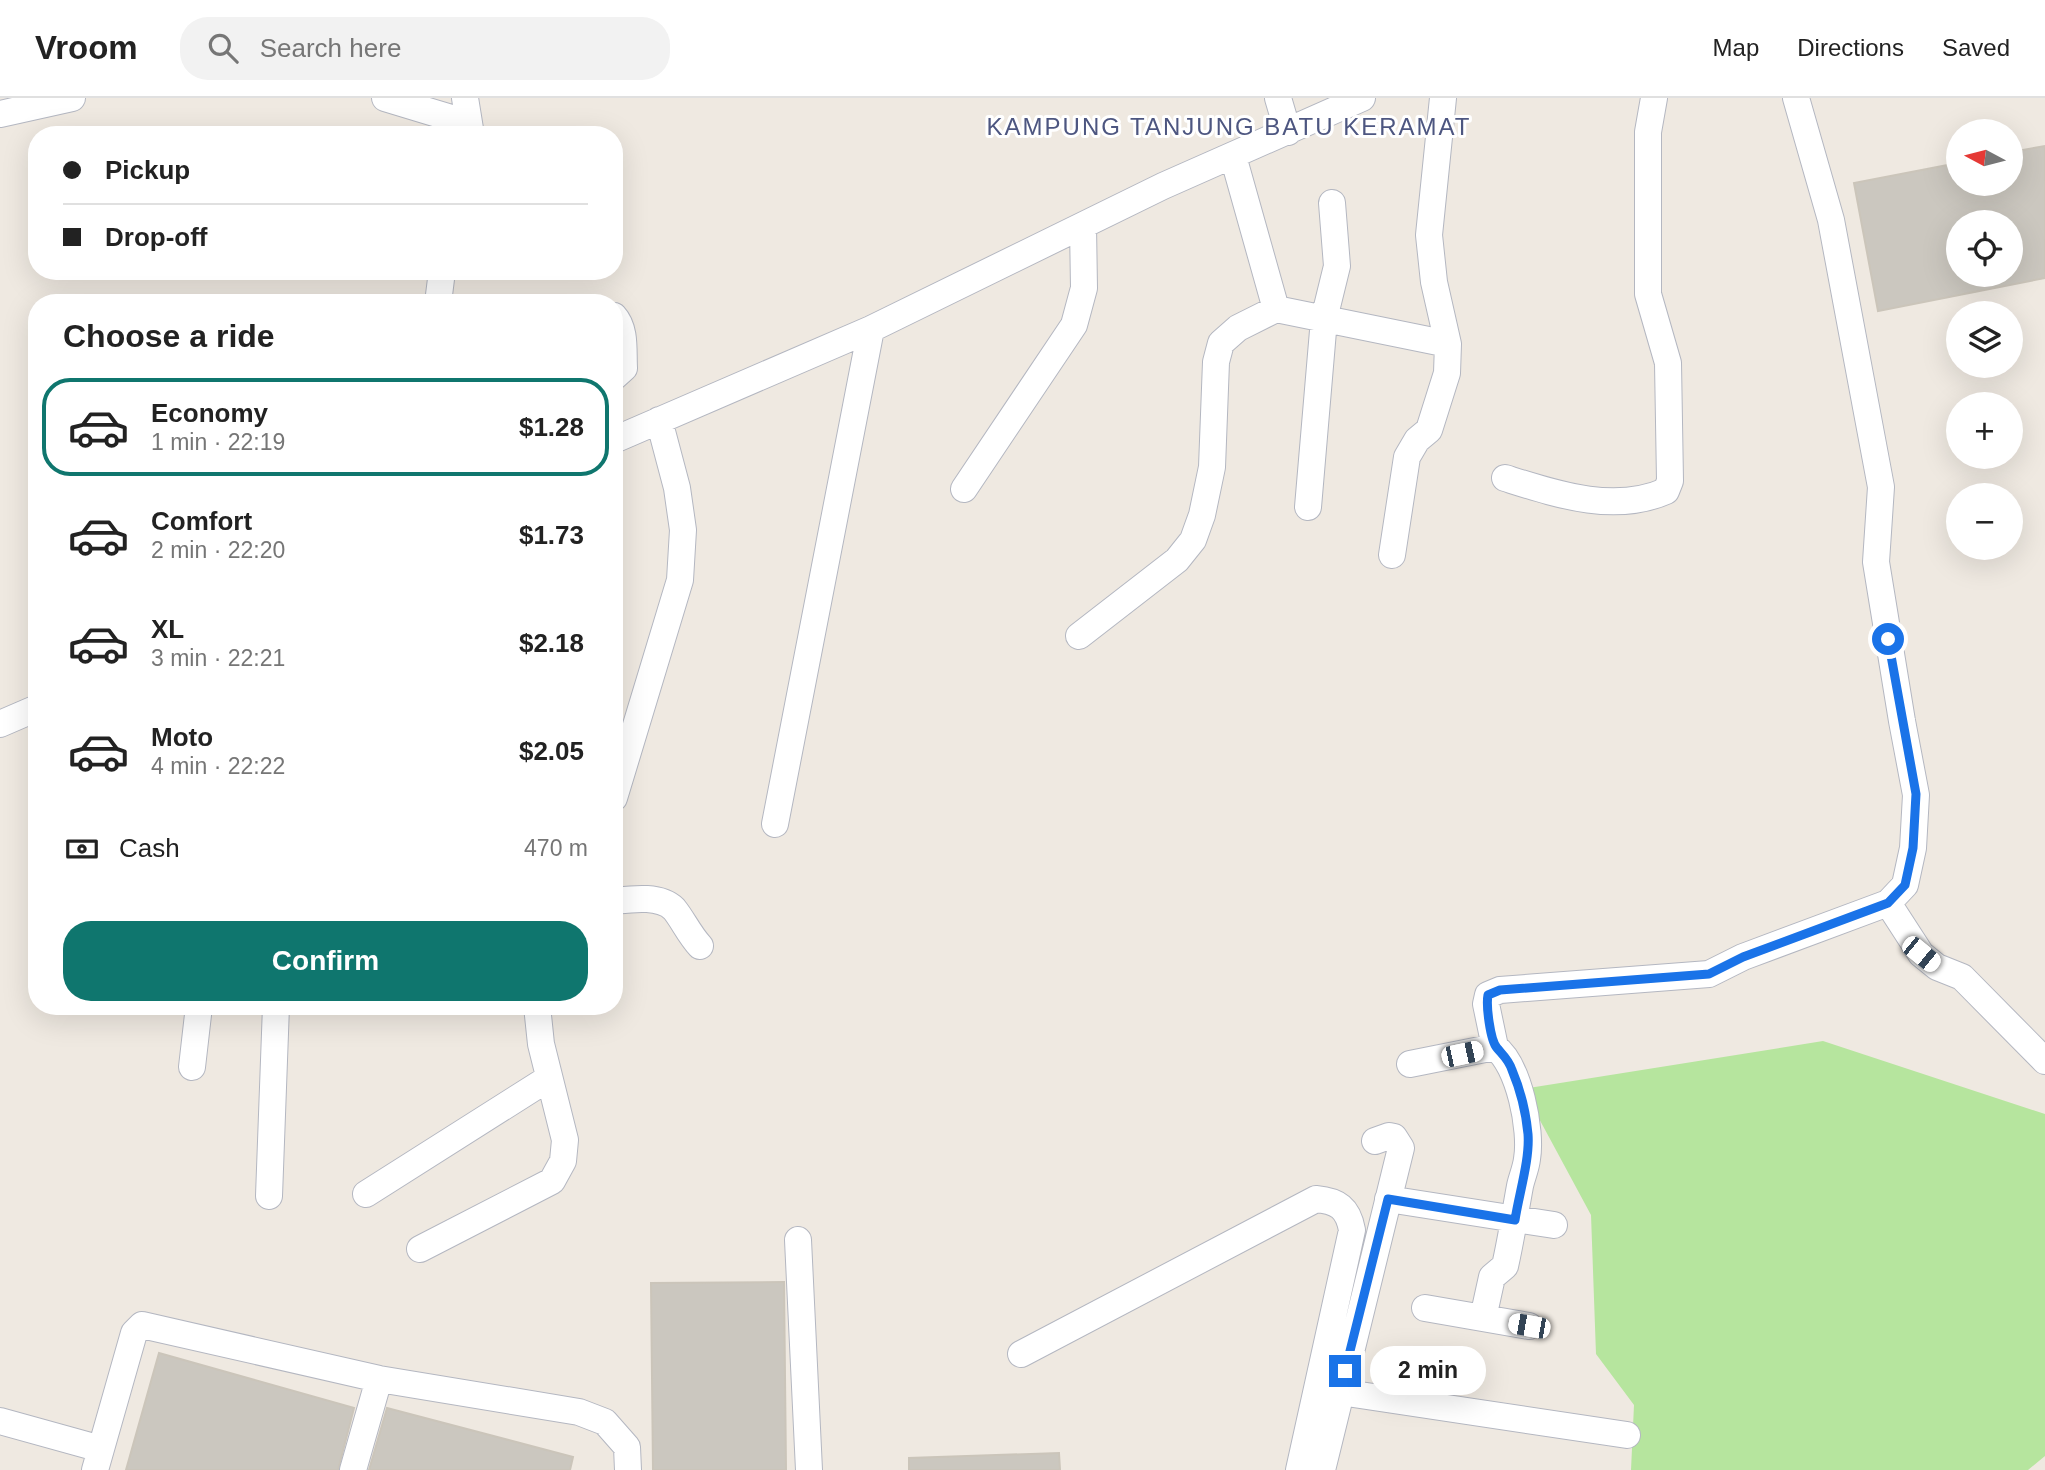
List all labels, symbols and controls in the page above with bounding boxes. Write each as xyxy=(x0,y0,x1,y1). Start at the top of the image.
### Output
search box xyxy=(180,17,670,80)
text: Vroom xyxy=(35,29,138,66)
icon: search xyxy=(204,29,242,67)
text: Search here xyxy=(260,33,401,63)
text: Map xyxy=(1713,34,1759,61)
text: Directions xyxy=(1797,34,1904,61)
text: Saved xyxy=(1942,34,2010,61)
district label: KAMPUNG TANJUNG BATU KERAMAT xyxy=(987,113,1471,140)
north arrow xyxy=(1946,119,2023,196)
map controls xyxy=(1946,119,2023,560)
text: Pickup xyxy=(105,155,190,185)
button: locate xyxy=(1946,210,2023,287)
text: Drop-off xyxy=(105,222,208,252)
button: layers xyxy=(1946,301,2023,378)
text: Choose a ride xyxy=(63,318,275,354)
button: + xyxy=(1946,392,2023,469)
icon: car xyxy=(67,396,130,459)
text: Economy xyxy=(151,398,268,428)
text: $1.28 xyxy=(519,412,584,442)
text: 1 min · 22:19 xyxy=(151,429,285,455)
button: − xyxy=(1946,483,2023,560)
icon: car xyxy=(67,504,130,567)
text: Comfort xyxy=(151,506,252,536)
text: $1.73 xyxy=(519,520,584,550)
text: 2 min · 22:20 xyxy=(151,537,285,563)
icon: car xyxy=(67,612,130,675)
text: XL xyxy=(151,614,184,644)
route start xyxy=(1872,623,1904,655)
text: $2.18 xyxy=(519,628,584,658)
text: 3 min · 22:21 xyxy=(151,645,285,671)
icon: car xyxy=(67,720,130,783)
text: Moto xyxy=(151,722,213,752)
text: $2.05 xyxy=(519,736,584,766)
text: 4 min · 22:22 xyxy=(151,753,285,779)
icon: cash xyxy=(63,830,101,868)
text: Cash xyxy=(119,833,180,863)
text: 470 m xyxy=(524,835,588,861)
button: Confirm xyxy=(63,921,588,1001)
car xyxy=(1899,933,1944,975)
car xyxy=(1440,1039,1485,1069)
car xyxy=(1507,1312,1552,1340)
callout: 2 min xyxy=(1370,1346,1485,1396)
route end xyxy=(1329,1355,1361,1387)
text: 2 min xyxy=(1398,1357,1458,1383)

